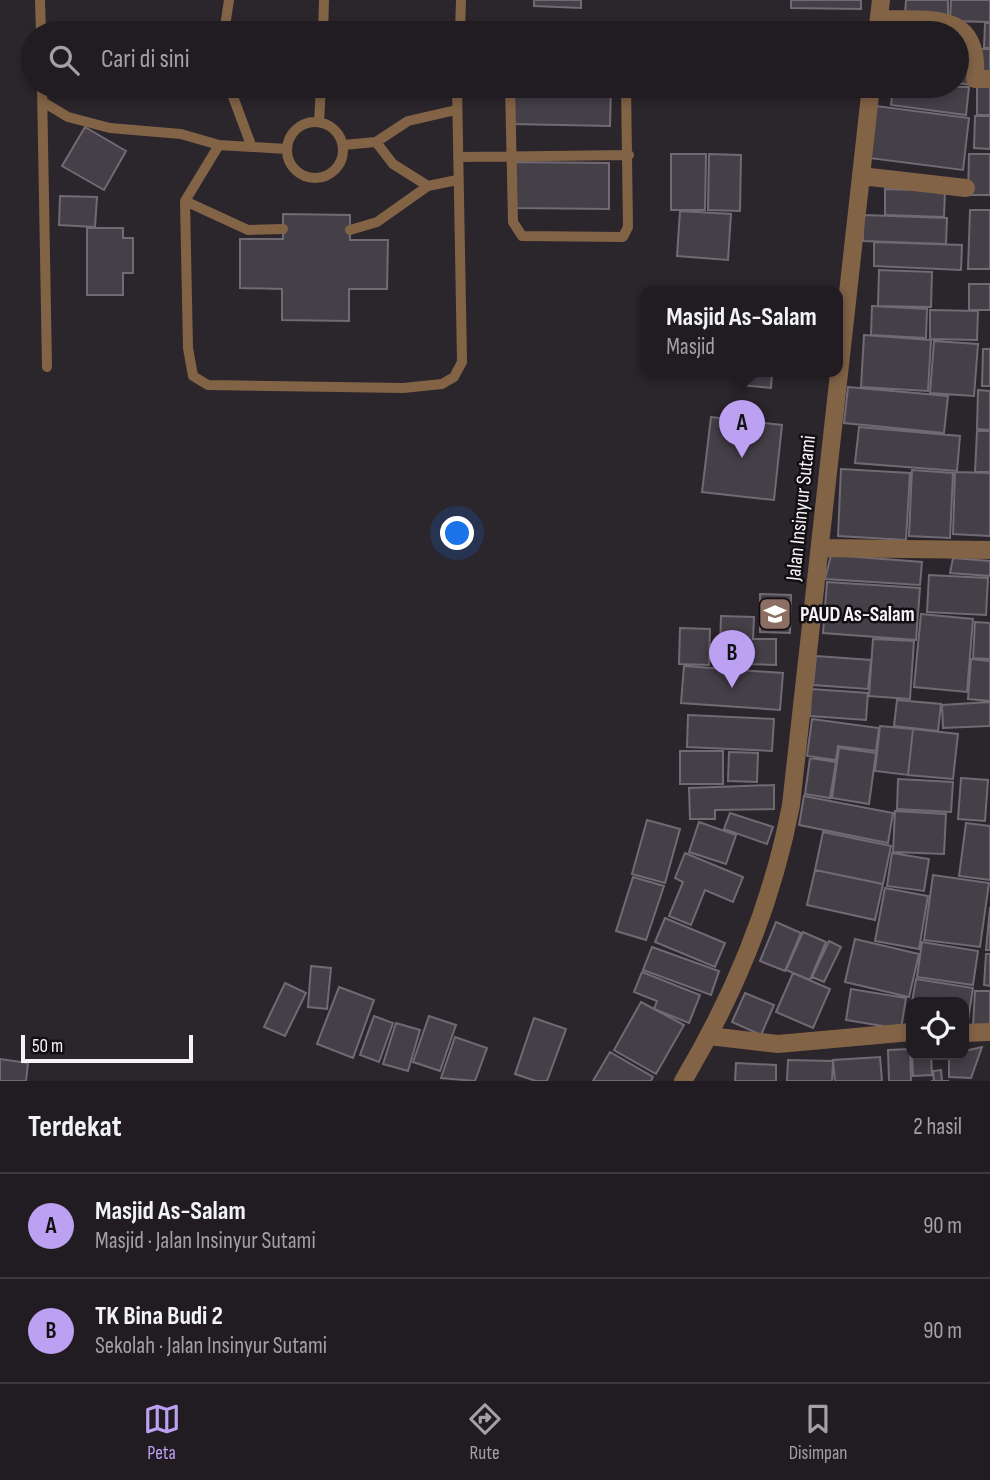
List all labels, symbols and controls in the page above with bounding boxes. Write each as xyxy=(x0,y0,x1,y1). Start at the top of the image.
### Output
search box xyxy=(21,21,969,98)
icon: search xyxy=(45,41,83,79)
text: Cari di sini xyxy=(101,44,190,75)
popup xyxy=(640,286,843,377)
text: Masjid As-Salam xyxy=(666,302,817,333)
text: Masjid xyxy=(666,333,715,361)
pin: A xyxy=(719,400,765,458)
street label: Jalan Insinyur Sutami xyxy=(781,434,821,583)
your location xyxy=(440,516,474,550)
school or university icon: PAUD As-Salam xyxy=(756,595,794,633)
place label: PAUD As-Salam xyxy=(800,602,915,627)
pin: B xyxy=(709,630,755,688)
map controls xyxy=(906,997,969,1060)
button: locate xyxy=(906,997,969,1060)
scale bar xyxy=(21,1032,192,1064)
text: 50 m xyxy=(32,1035,63,1058)
text: Terdekat xyxy=(28,1109,122,1145)
text: 2 hasil xyxy=(913,1113,962,1141)
text: Masjid As-Salam xyxy=(95,1196,246,1227)
text: A xyxy=(46,1212,56,1240)
text: 90 m xyxy=(923,1212,962,1240)
text: Masjid · Jalan Insinyur Sutami xyxy=(95,1227,316,1255)
text: TK Bina Budi 2 xyxy=(95,1301,223,1332)
text: B xyxy=(46,1317,56,1345)
text: 90 m xyxy=(923,1317,962,1345)
text: Sekolah · Jalan Insinyur Sutami xyxy=(95,1332,327,1360)
tab: Peta xyxy=(143,1400,181,1465)
tab: Rute xyxy=(466,1400,504,1465)
tab: Disimpan xyxy=(789,1400,847,1465)

